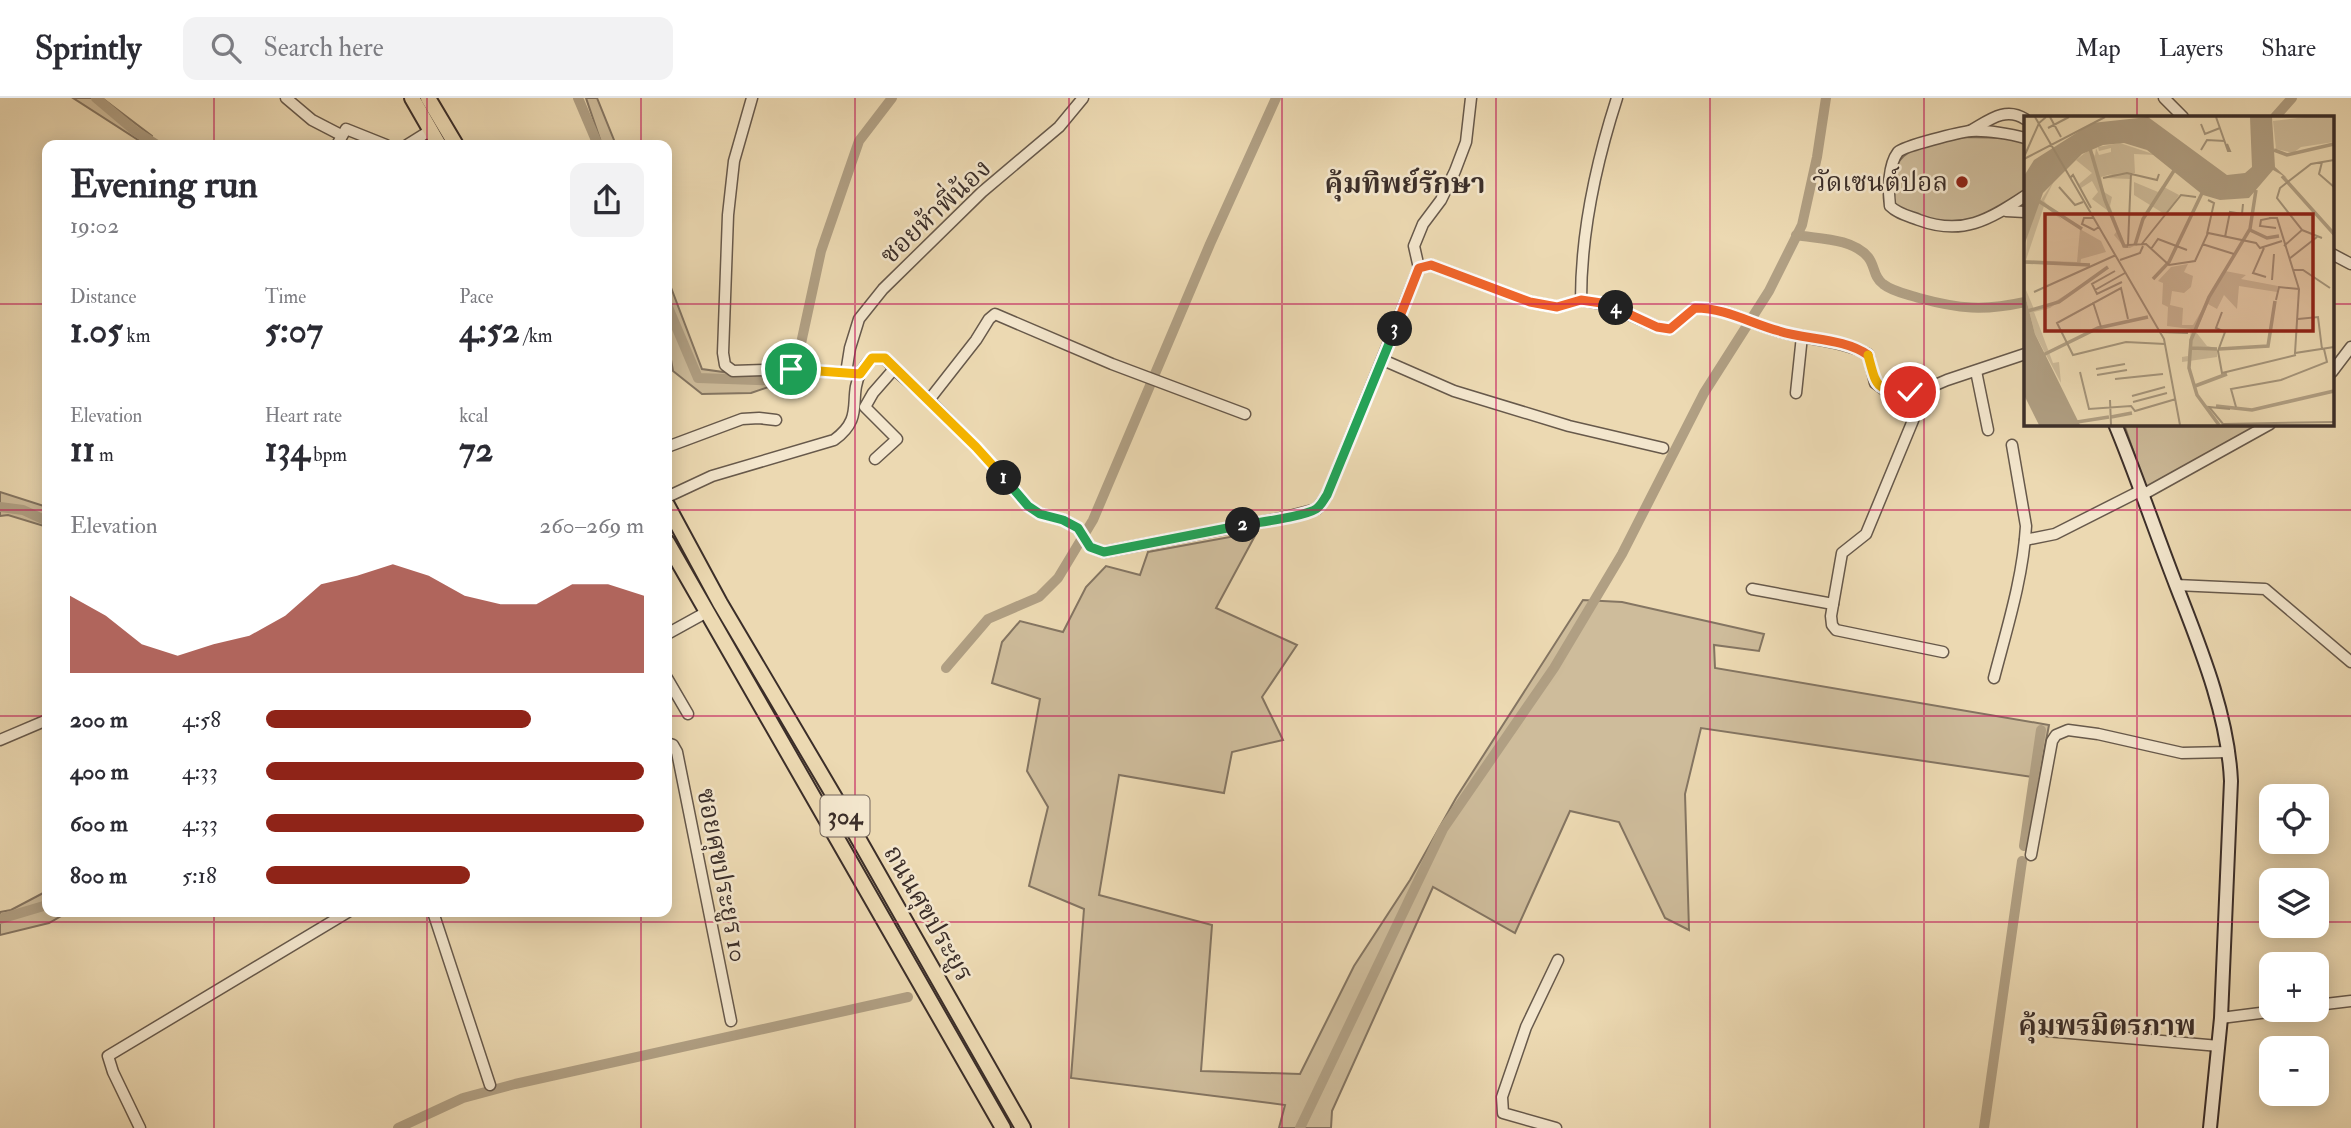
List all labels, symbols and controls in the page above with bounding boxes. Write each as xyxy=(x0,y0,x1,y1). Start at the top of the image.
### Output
search box xyxy=(183,17,673,80)
text: Sprintly xyxy=(35,28,141,69)
icon: search xyxy=(207,29,245,67)
text: Search here xyxy=(263,32,384,64)
text: Map xyxy=(2076,33,2121,64)
text: Layers xyxy=(2159,33,2223,64)
text: Share xyxy=(2261,33,2316,64)
inset map xyxy=(2024,116,2334,425)
street label: ซอยห้าพี่น้อง xyxy=(871,150,998,271)
text: Evening run xyxy=(70,161,258,209)
button: share xyxy=(570,163,644,237)
place label: วัดเซนต์ปอล xyxy=(1812,166,1948,199)
district label: คุ้มทิพย์รักษา xyxy=(1325,167,1485,202)
marker: วัดเซนต์ปอล xyxy=(1954,174,1970,190)
text: 19:02 xyxy=(70,211,119,240)
text: Distance xyxy=(70,285,136,309)
text: Time xyxy=(265,285,306,309)
text: Pace xyxy=(459,285,493,309)
pin: 4 xyxy=(1598,290,1634,326)
text: 4 xyxy=(1610,295,1621,319)
text: 1.05 xyxy=(70,309,123,353)
text: 5:07 xyxy=(265,309,323,353)
text: 4:52 xyxy=(459,309,520,353)
pin: 3 xyxy=(1378,312,1412,346)
text: 3 xyxy=(1391,316,1398,340)
text: km xyxy=(123,324,150,348)
text: /km xyxy=(520,324,553,348)
pin xyxy=(761,339,821,399)
icon: arrive xyxy=(772,350,810,388)
pin xyxy=(1880,362,1940,422)
icon: check xyxy=(1891,373,1929,411)
text: Elevation xyxy=(70,404,142,428)
text: Heart rate xyxy=(265,404,342,428)
text: kcal xyxy=(459,404,488,428)
text: 11 xyxy=(70,428,95,472)
text: 134 xyxy=(265,428,309,472)
text: 72 xyxy=(459,428,493,472)
text: m xyxy=(95,443,114,467)
text: bpm xyxy=(309,443,347,467)
pin: 1 xyxy=(986,460,1021,496)
text: 1 xyxy=(1000,465,1007,489)
pin: 2 xyxy=(1226,508,1260,542)
text: Elevation xyxy=(70,511,158,540)
text: 260–269 m xyxy=(540,511,644,540)
text: 2 xyxy=(1238,512,1247,536)
text: 200 m xyxy=(70,705,128,734)
text: 4:58 xyxy=(182,705,221,734)
text: 400 m xyxy=(70,757,129,786)
text: 4:33 xyxy=(182,757,218,786)
map controls xyxy=(2259,784,2329,1106)
button: locate xyxy=(2259,784,2329,854)
street label: ซอยศุขประยูร 10 xyxy=(689,786,755,965)
road number: 304 xyxy=(820,796,870,836)
text: 600 m xyxy=(70,809,128,838)
text: 4:33 xyxy=(182,809,218,838)
street label: ถนนศุขประยูร xyxy=(875,840,980,988)
text: 800 m xyxy=(70,861,127,890)
text: 5:18 xyxy=(182,861,217,890)
button: layers xyxy=(2259,868,2329,938)
button: + xyxy=(2259,952,2329,1022)
district label: คุ้มพรมิตรภาพ xyxy=(2018,1009,2196,1044)
button: − xyxy=(2259,1036,2329,1106)

